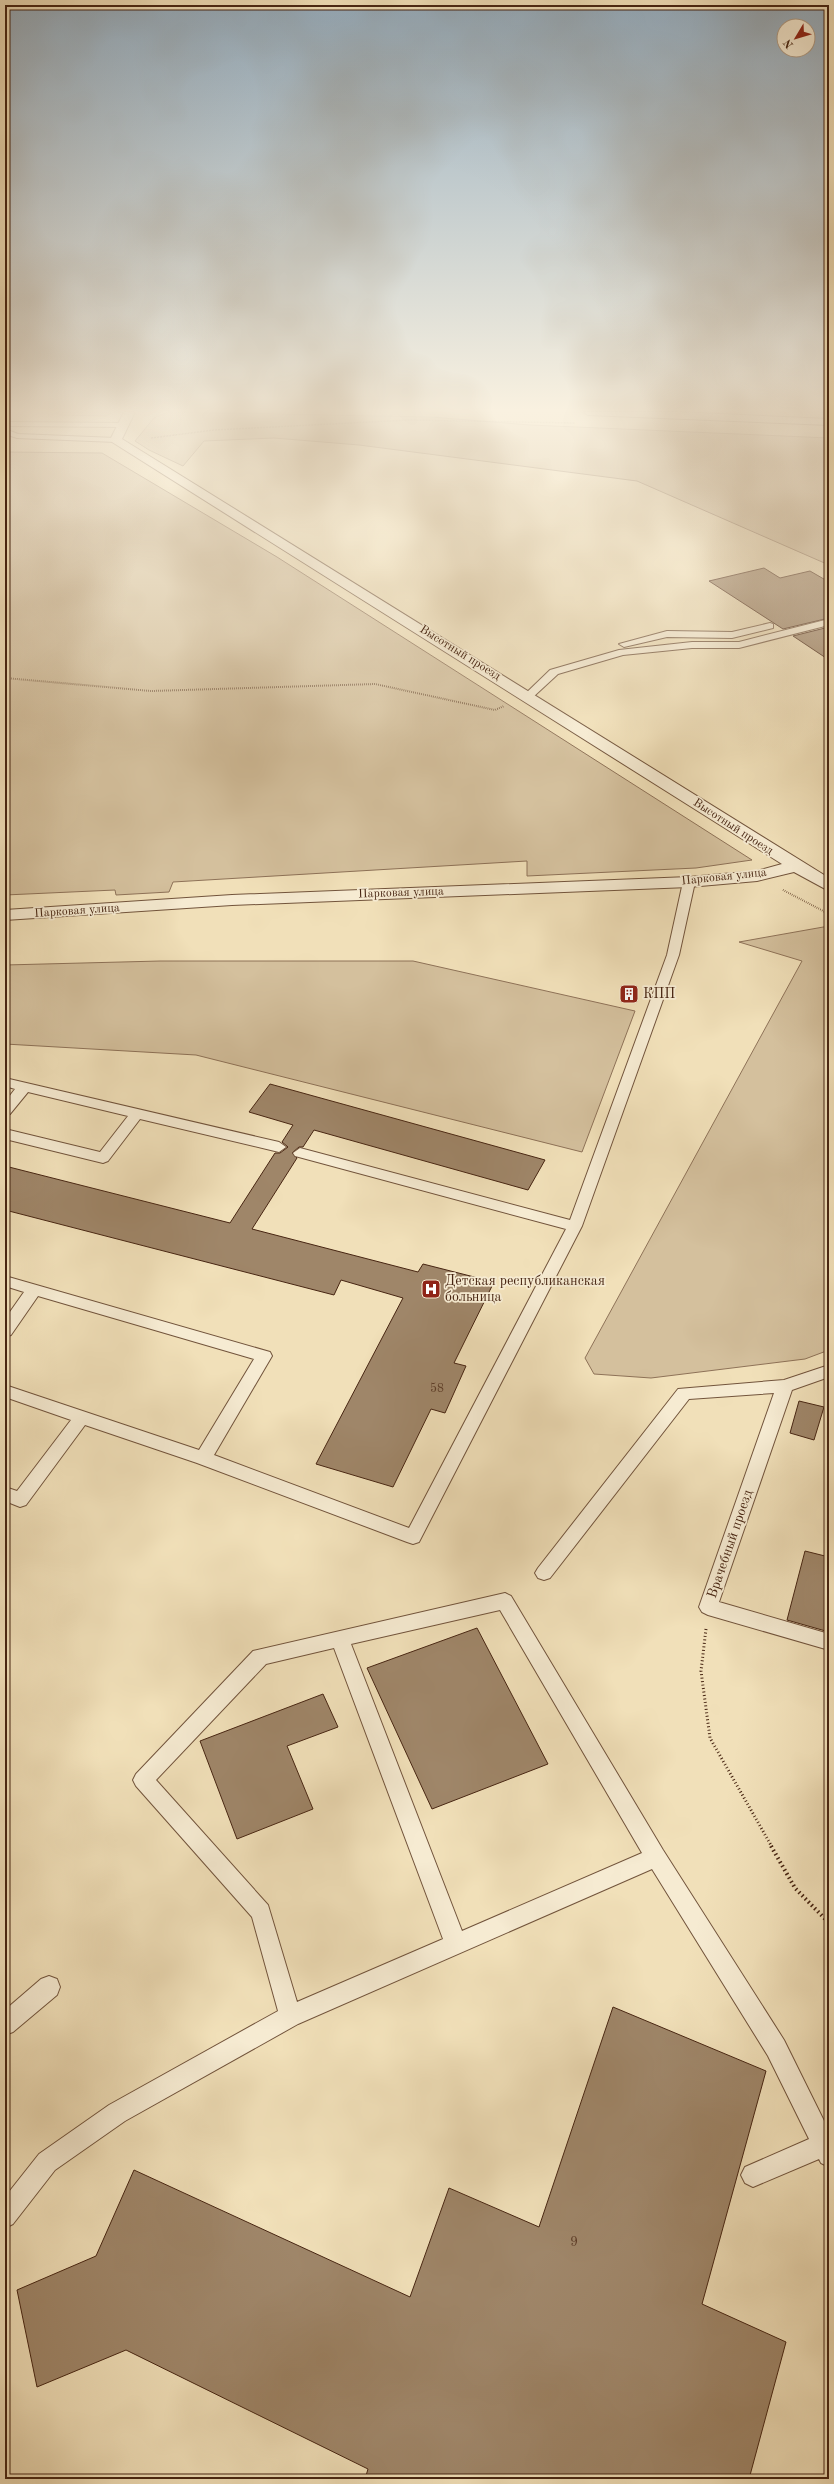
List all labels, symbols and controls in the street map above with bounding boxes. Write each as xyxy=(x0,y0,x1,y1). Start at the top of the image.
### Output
north arrow xyxy=(776,18,816,58)
text: N xyxy=(782,36,796,50)
street label: Высотный проезд xyxy=(418,623,503,683)
street label: Высотный проезд xyxy=(691,797,775,857)
street label: Парковая улица xyxy=(681,867,767,887)
street label: Парковая улица xyxy=(358,886,444,900)
street label: Парковая улица xyxy=(34,902,120,920)
building icon: КПП xyxy=(618,983,640,1005)
place label: КПП xyxy=(643,987,675,1001)
place label: Детская республиканская больница xyxy=(445,1274,605,1304)
hospital icon: Детская республиканская больница xyxy=(420,1278,442,1300)
house number: 58 xyxy=(430,1382,444,1395)
street label: Врачебный проезд xyxy=(705,1488,755,1600)
house number: 9 xyxy=(570,2235,578,2249)

